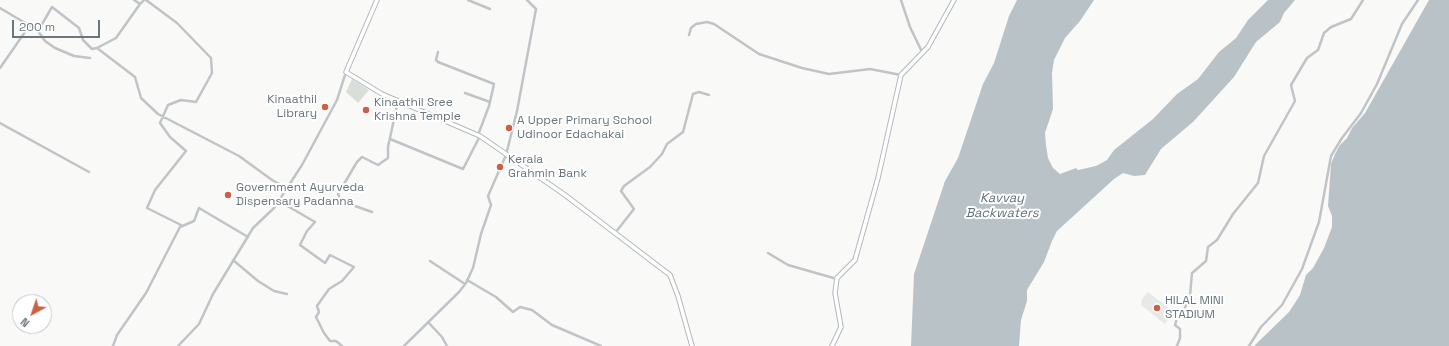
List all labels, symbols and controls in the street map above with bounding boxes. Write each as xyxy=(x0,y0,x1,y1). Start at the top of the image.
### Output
scale bar xyxy=(14,12,102,38)
text: 200 m xyxy=(19,19,55,35)
place label: Kinaathil Library xyxy=(267,93,317,121)
place label: Kinaathil Sree Krishna Temple xyxy=(374,96,461,124)
marker: Kinaathil Library xyxy=(320,102,330,112)
marker: Kinaathil Sree Krishna Temple xyxy=(361,105,371,115)
place label: A Upper Primary School Udinoor Edachakai xyxy=(517,114,652,142)
marker: A Upper Primary School Udinoor Edachakai xyxy=(504,123,514,133)
place label: Kerala Grahmin Bank xyxy=(508,153,587,181)
marker: Kerala Grahmin Bank xyxy=(495,162,505,172)
place label: Government Ayurveda Dispensary Padanna xyxy=(236,181,364,209)
marker: Government Ayurveda Dispensary Padanna xyxy=(223,190,233,200)
water label: Kavvay Backwaters xyxy=(965,190,1039,221)
north arrow xyxy=(12,294,52,334)
place label: HILAL MINI STADIUM xyxy=(1165,294,1224,322)
marker: HILAL MINI STADIUM xyxy=(1152,303,1162,313)
text: N xyxy=(18,315,32,330)

